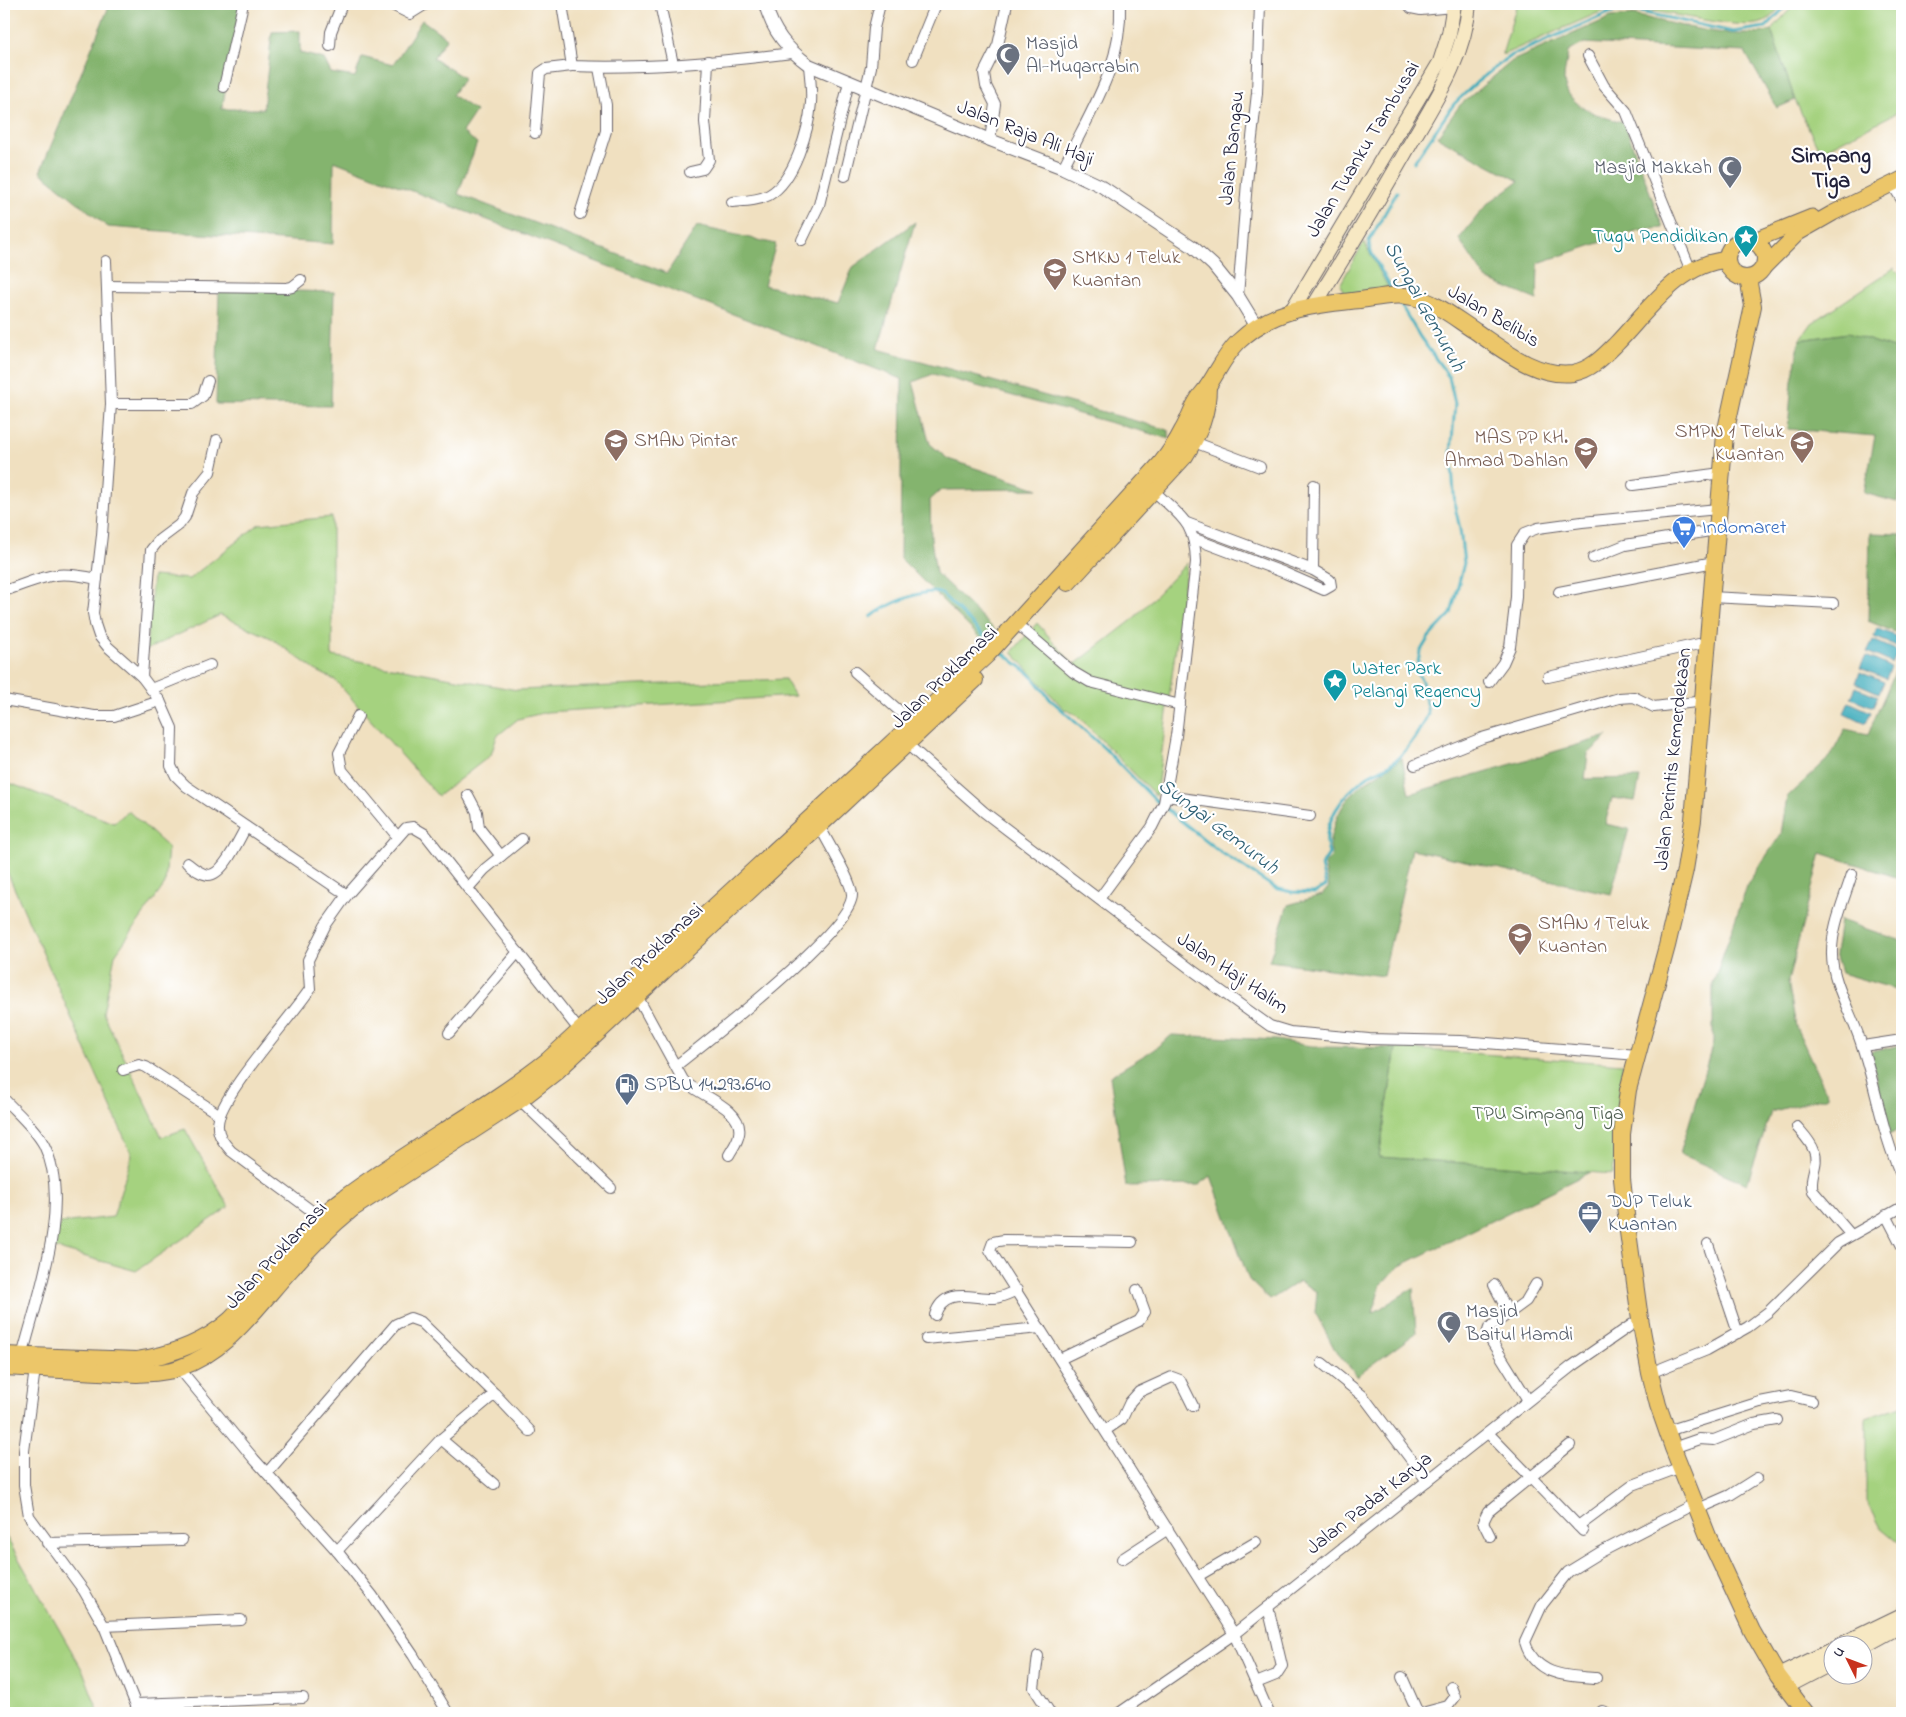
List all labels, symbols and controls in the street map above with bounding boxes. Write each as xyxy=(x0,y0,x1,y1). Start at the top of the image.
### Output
place label: Masjid Al-Muqarrabin xyxy=(1026,30,1139,82)
mosque icon: Masjid Al-Muqarrabin xyxy=(995,42,1021,76)
street label: Jalan Tuanku Tambusai xyxy=(1300,56,1428,244)
street label: Jalan Bangau xyxy=(1213,89,1254,207)
street label: Jalan Raja Ali Haji xyxy=(952,93,1098,175)
district label: Simpang Tiga xyxy=(1791,141,1871,199)
place label: Masjid Makkah xyxy=(1594,154,1712,183)
mosque icon: Masjid Makkah xyxy=(1717,155,1743,189)
place label: Tugu Pendidikan xyxy=(1593,223,1728,253)
place icon: Tugu Pendidikan xyxy=(1733,224,1759,258)
water label: Sungai Gemuruh xyxy=(1375,236,1473,379)
place label: SMKN 1 Teluk Kuantan xyxy=(1072,244,1181,296)
school or university icon: SMKN 1 Teluk Kuantan xyxy=(1042,257,1068,291)
street label: Jalan Belibis xyxy=(1441,278,1545,356)
place label: SMPN 1 Teluk Kuantan xyxy=(1675,418,1784,470)
place label: MAS PP KH. Ahmad Dahlan xyxy=(1445,424,1568,476)
place label: SMAN Pintar xyxy=(634,427,738,456)
school or university icon: SMAN Pintar xyxy=(603,428,629,462)
school or university icon: SMPN 1 Teluk Kuantan xyxy=(1789,430,1815,464)
school or university icon: MAS PP KH. Ahmad Dahlan xyxy=(1573,436,1599,470)
place label: Indomaret xyxy=(1702,514,1787,543)
supermarket icon: Indomaret xyxy=(1671,515,1697,549)
street label: Jalan Proklamasi xyxy=(885,619,1005,737)
street label: Jalan Perintis Kemerdekaan xyxy=(1648,646,1700,872)
place label: Water Park Pelangi Regency xyxy=(1352,655,1481,708)
place icon: Water Park Pelangi Regency xyxy=(1322,668,1348,702)
water label: Sungai Gemuruh xyxy=(1151,771,1286,884)
street label: Jalan Proklamasi xyxy=(589,897,711,1013)
place label: SMAN 1 Teluk Kuantan xyxy=(1538,910,1649,962)
school or university icon: SMAN 1 Teluk Kuantan xyxy=(1507,922,1533,956)
street label: Jalan Haji Halim xyxy=(1170,926,1294,1022)
place label: SPBU 14.293.640 xyxy=(644,1071,771,1100)
fuel station icon: SPBU 14.293.640 xyxy=(614,1072,640,1106)
park label: TPU Simpang Tiga xyxy=(1472,1100,1624,1130)
place label: DJP Teluk Kuantan xyxy=(1607,1188,1692,1240)
street label: Jalan Proklamasi xyxy=(219,1195,335,1317)
office icon: DJP Teluk Kuantan xyxy=(1577,1200,1603,1234)
place label: Masjid Baitul Hamdi xyxy=(1465,1298,1573,1350)
mosque icon: Masjid Baitul Hamdi xyxy=(1436,1310,1462,1344)
street label: Jalan Padat Karya xyxy=(1301,1445,1439,1563)
north arrow xyxy=(1824,1634,1874,1684)
text: U xyxy=(1829,1642,1850,1663)

